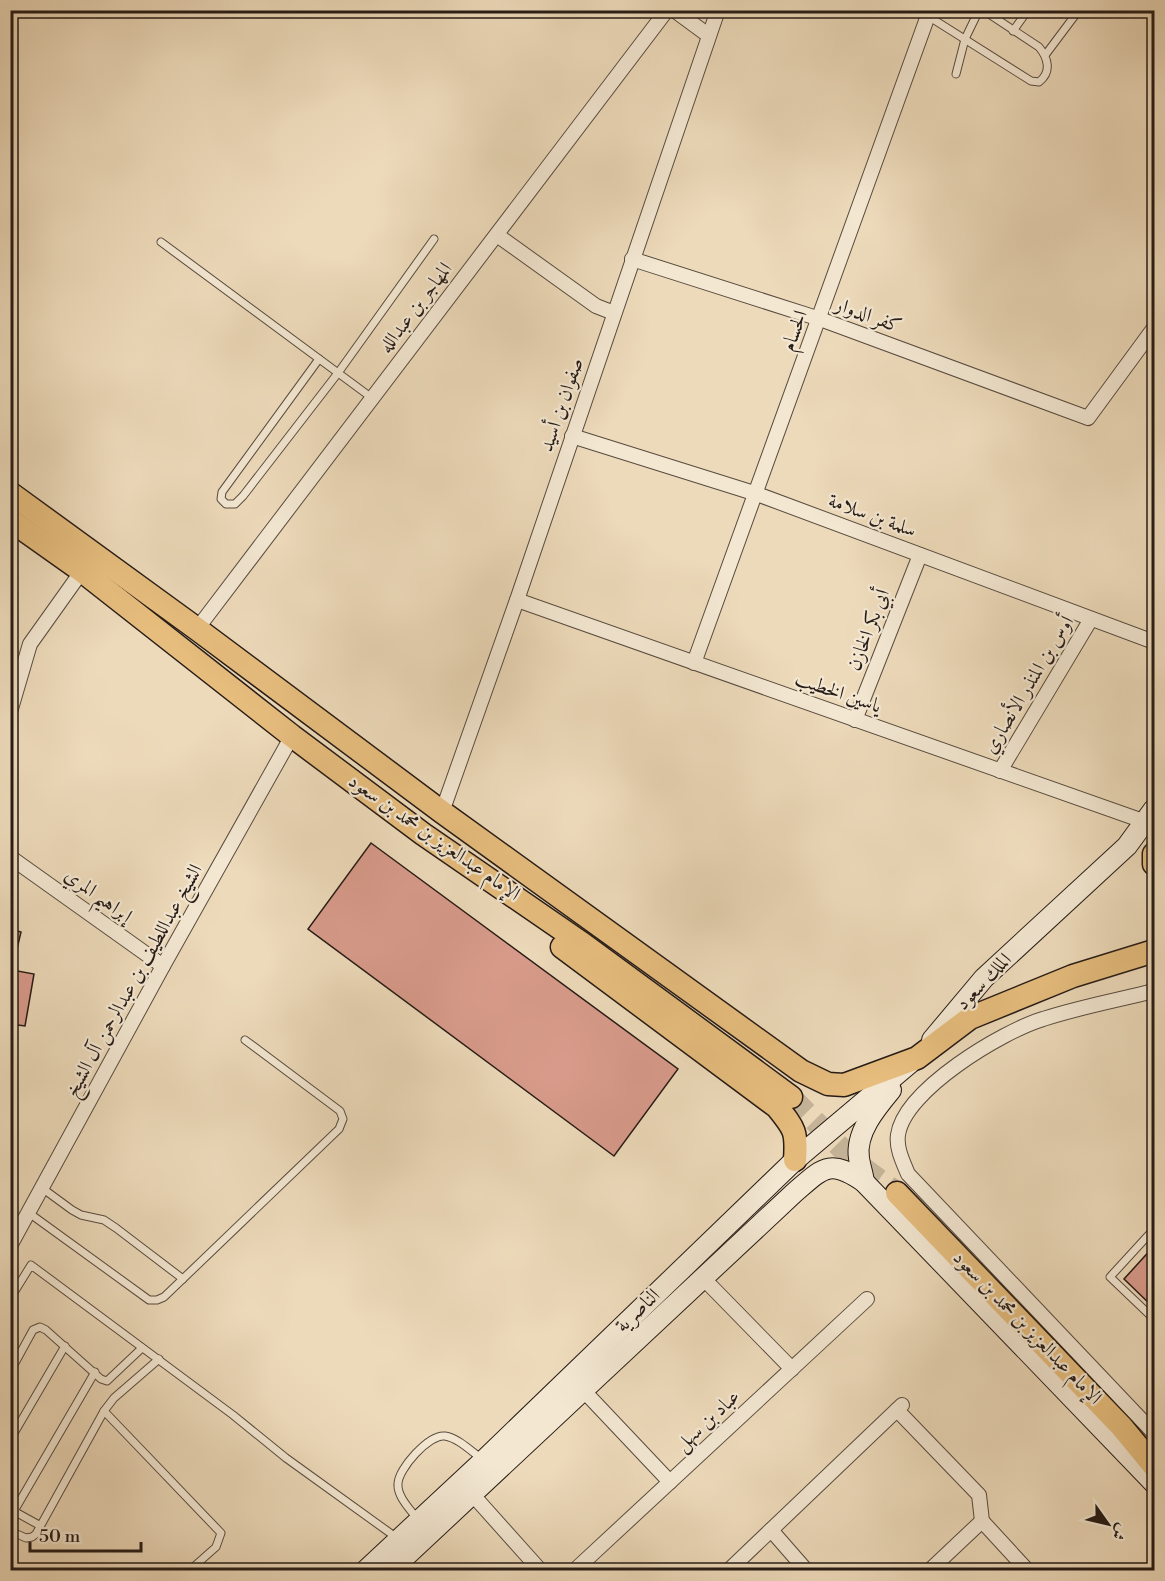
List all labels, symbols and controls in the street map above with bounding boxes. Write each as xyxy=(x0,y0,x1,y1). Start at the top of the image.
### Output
street label: المهاجر بن عبدالله xyxy=(374,258,458,358)
street label: كفر الدوار xyxy=(829,292,905,340)
street label: الحسام xyxy=(776,307,818,356)
street label: صفوان بن أسيد xyxy=(531,354,590,455)
street label: سلمة بن سلامة xyxy=(824,489,920,543)
street label: أبي بكر الخازن xyxy=(839,584,898,675)
street label: أوس بن المنذر الأنصاري xyxy=(974,609,1082,760)
street label: ياسين الخطيب xyxy=(792,667,886,720)
street label: الإمام عبدالعزيز بن محمد بن سعود xyxy=(341,769,525,910)
street label: الشيخ عبداللطيف بن عبدالرحمن آل الشيخ xyxy=(59,860,212,1104)
street label: إبراهيم المري xyxy=(56,863,138,935)
street label: الملك سعود xyxy=(951,948,1017,1016)
street label: الإمام عبدالعزيز بن محمد بن سعود xyxy=(944,1246,1107,1413)
street label: الناصرية xyxy=(610,1284,666,1338)
street label: عباد بن سهل xyxy=(670,1385,747,1458)
north arrow xyxy=(1078,1494,1138,1554)
scale bar xyxy=(30,1515,141,1553)
text: ش xyxy=(1107,1520,1132,1544)
text: 50 m xyxy=(39,1525,81,1548)

